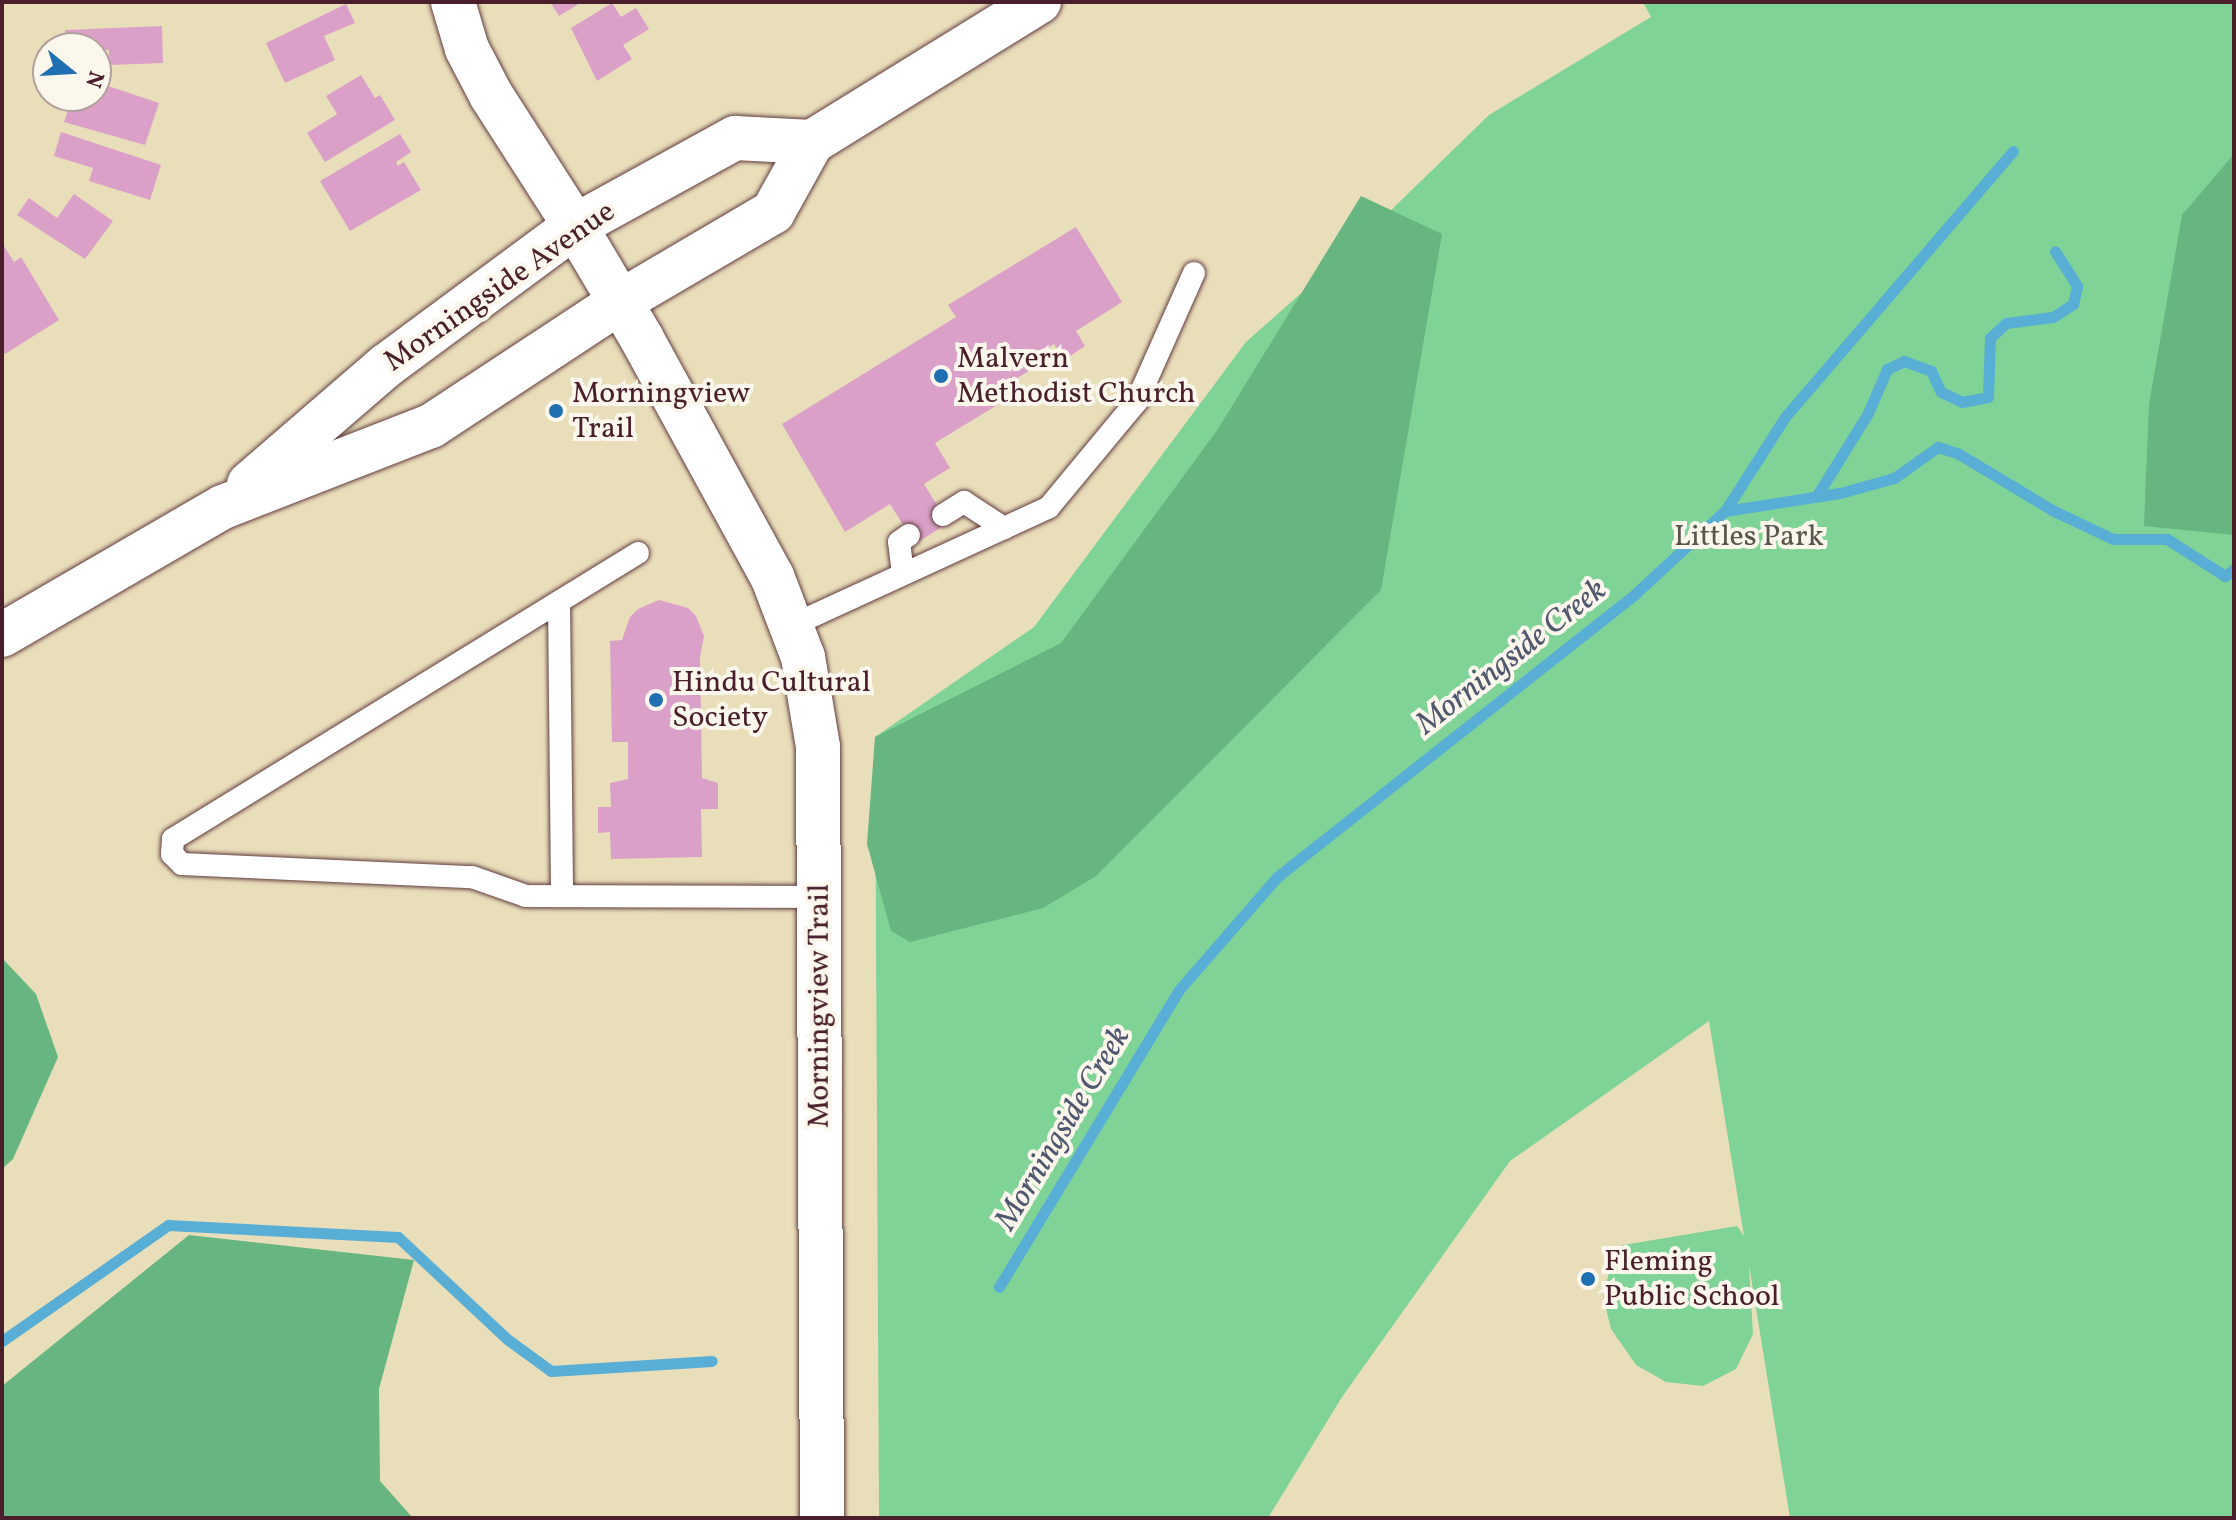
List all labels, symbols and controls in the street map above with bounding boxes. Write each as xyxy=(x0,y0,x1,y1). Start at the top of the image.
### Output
north arrow xyxy=(32,32,112,112)
text: N xyxy=(76,67,111,91)
street label: Morningside Avenue xyxy=(378,194,622,380)
place label: Malvern Methodist Church xyxy=(957,341,1196,412)
marker: Malvern Methodist Church xyxy=(932,367,950,385)
place label: Morningview Trail xyxy=(572,376,750,446)
marker: Morningview Trail xyxy=(547,402,565,420)
park label: Littles Park xyxy=(1674,519,1824,555)
water label: Morningside Creek xyxy=(1409,572,1615,744)
place label: Hindu Cultural Society xyxy=(672,665,871,736)
marker: Hindu Cultural Society xyxy=(647,691,665,709)
street label: Morningview Trail xyxy=(802,883,838,1129)
water label: Morningside Creek xyxy=(988,1020,1140,1238)
place label: Fleming Public School xyxy=(1604,1244,1780,1314)
marker: Fleming Public School xyxy=(1579,1270,1597,1288)

